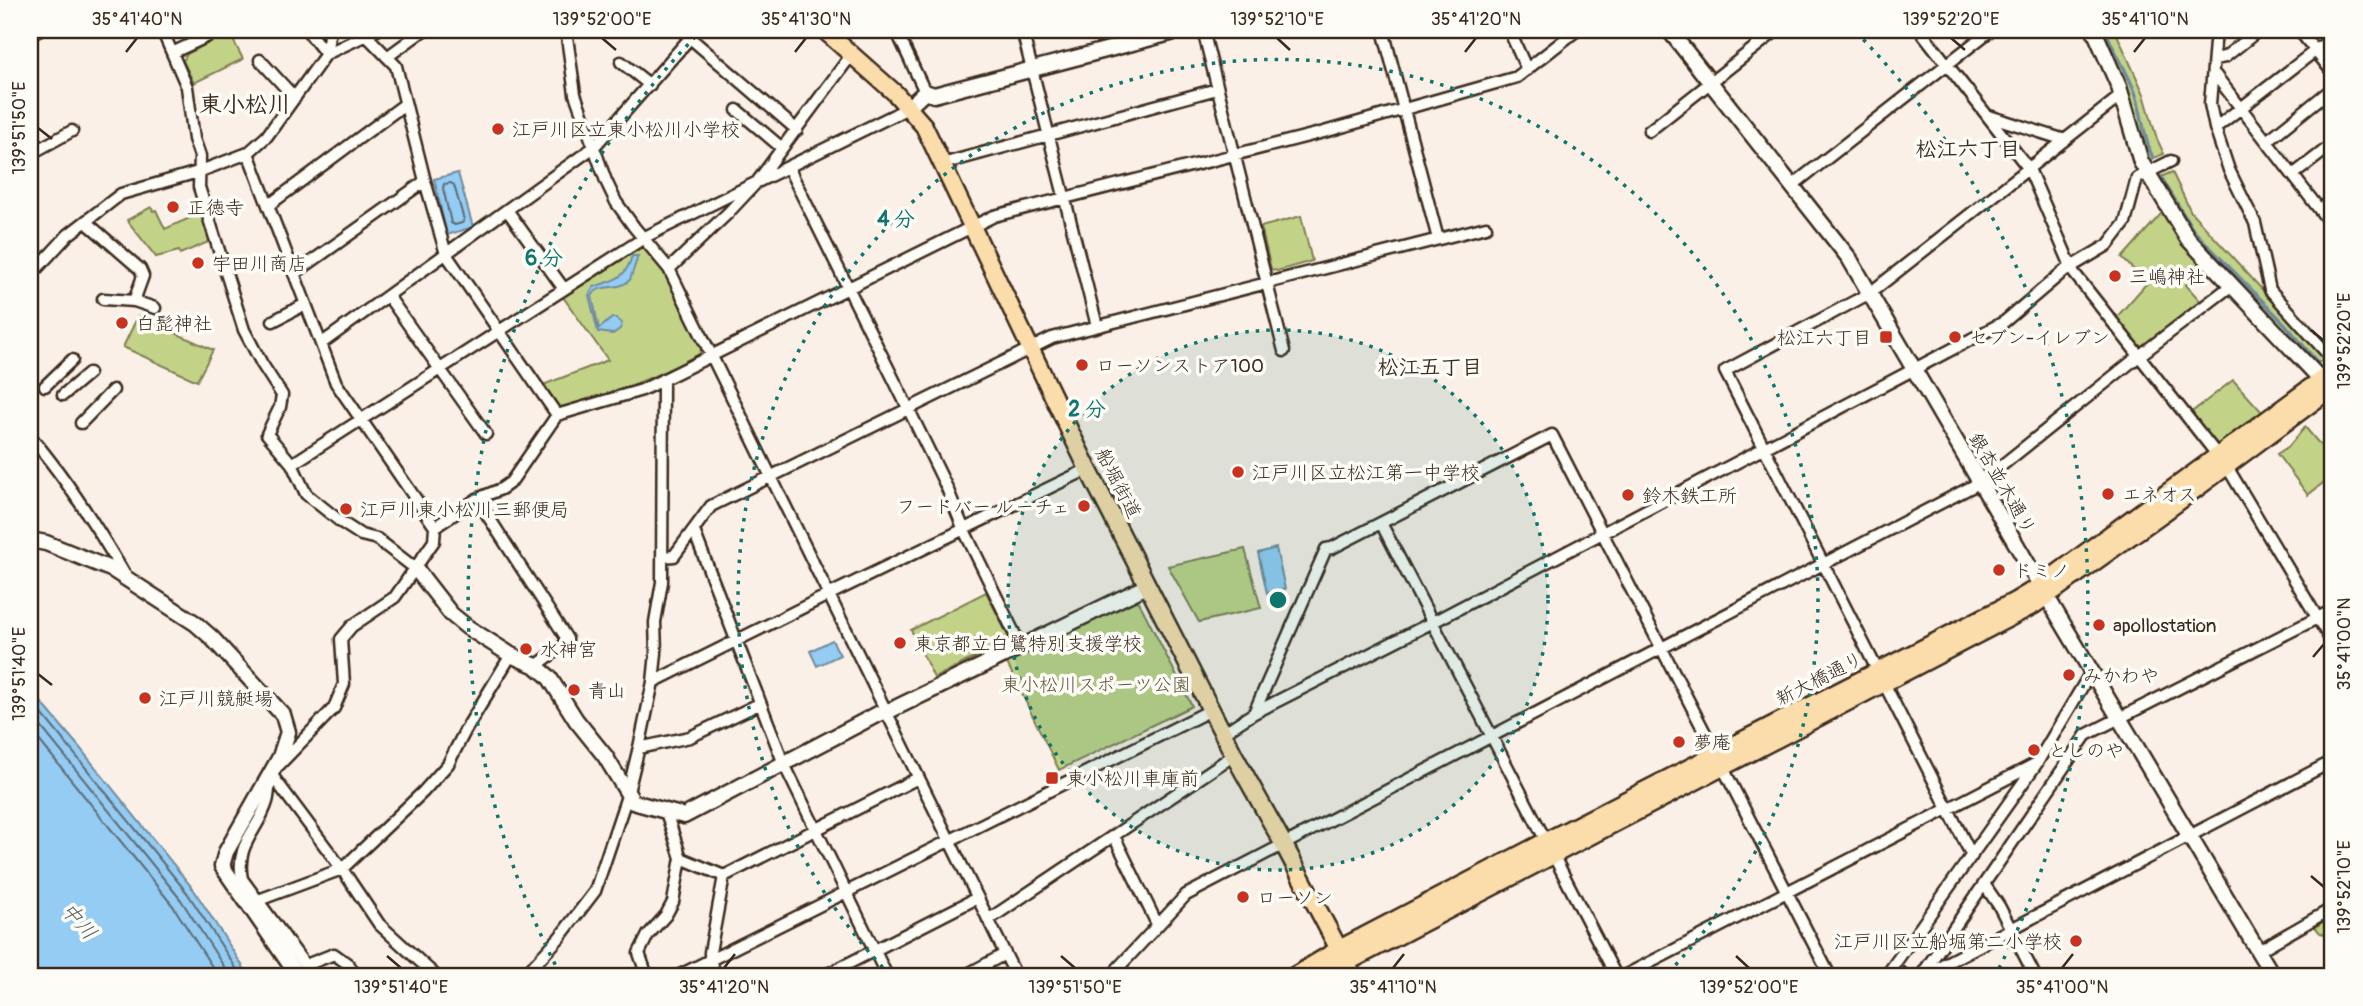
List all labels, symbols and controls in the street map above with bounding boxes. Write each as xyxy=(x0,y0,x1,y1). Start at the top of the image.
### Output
text: 35°41'40"N xyxy=(92,8,182,31)
text: 139°52'00"E xyxy=(553,8,651,31)
text: 35°41'30"N xyxy=(761,8,851,31)
text: 139°52'10"E xyxy=(1230,8,1324,31)
text: 35°41'20"N xyxy=(1431,8,1521,31)
text: 139°52'20"E xyxy=(1903,8,1999,31)
text: 35°41'10"N xyxy=(2101,8,2189,31)
text: 139°51'50"E xyxy=(8,81,31,175)
district label: 東小松川 xyxy=(199,90,291,119)
place label: 江戸川区立東小松川小学校 xyxy=(512,118,740,142)
marker: 江戸川区立東小松川小学校 xyxy=(490,121,506,137)
district label: 松江六丁目 xyxy=(1916,136,2021,163)
place label: 正徳寺 xyxy=(187,196,244,220)
marker: 正徳寺 xyxy=(165,199,181,215)
text: 4 分 xyxy=(877,206,915,233)
text: 6 分 xyxy=(525,245,563,272)
place label: 宇田川商店 xyxy=(212,252,307,276)
marker: 宇田川商店 xyxy=(190,255,206,271)
place label: 三嶋神社 xyxy=(2129,265,2205,289)
marker: 三嶋神社 xyxy=(2107,268,2123,284)
text: 139°52'20"E xyxy=(2333,293,2356,389)
place label: 白髭神社 xyxy=(136,312,212,336)
marker: 白髭神社 xyxy=(114,315,130,331)
place label: 松江六丁目 xyxy=(1777,326,1872,350)
place label: セブン-イレブン xyxy=(1969,326,2110,350)
marker: 松江六丁目 xyxy=(1878,329,1894,345)
marker: セブン-イレブン xyxy=(1947,329,1963,345)
place label: ローソンストア100 xyxy=(1096,354,1264,378)
district label: 松江五丁目 xyxy=(1378,354,1483,381)
marker: ローソンストア100 xyxy=(1074,357,1090,373)
text: 2 分 xyxy=(1068,396,1106,423)
street label: 銀杏並木通り xyxy=(1963,428,2041,539)
street label: 船堀街道 xyxy=(1090,444,1146,523)
place label: 江戸川区立松江第一中学校 xyxy=(1252,461,1480,485)
marker: 江戸川区立松江第一中学校 xyxy=(1230,464,1246,480)
place label: エネオス xyxy=(2122,483,2197,507)
place label: 鈴木鉄工所 xyxy=(1642,484,1737,508)
marker: エネオス xyxy=(2100,486,2116,502)
marker: 鈴木鉄工所 xyxy=(1620,487,1636,503)
place label: フードバー ルーチェ xyxy=(896,495,1070,519)
place label: 江戸川東小松川三郵便局 xyxy=(360,498,569,522)
marker: フードバー ルーチェ xyxy=(1076,498,1092,514)
marker: 江戸川東小松川三郵便局 xyxy=(338,501,354,517)
place label: ドミノ xyxy=(2013,559,2070,583)
marker: ドミノ xyxy=(1991,562,2007,578)
centre of rings xyxy=(1266,588,1290,612)
text: 35°41'00"N xyxy=(2333,598,2356,690)
place label: apollostation xyxy=(2113,614,2216,638)
marker: apollostation xyxy=(2091,617,2107,633)
text: 139°51'40"E xyxy=(8,627,31,721)
place label: 東京都立白鷺特別支援学校 xyxy=(914,632,1142,656)
marker: 東京都立白鷺特別支援学校 xyxy=(892,635,908,651)
place label: 水神宮 xyxy=(540,638,597,662)
marker: 水神宮 xyxy=(518,641,534,657)
street label: 新大橋通り xyxy=(1772,647,1867,711)
place label: みかわや xyxy=(2083,664,2159,688)
marker: みかわや xyxy=(2061,667,2077,683)
park label: 東小松川スポーツ公園 xyxy=(1001,673,1191,697)
place label: 青山 xyxy=(588,679,626,703)
marker: 青山 xyxy=(566,682,582,698)
place label: 江戸川競艇場 xyxy=(159,687,273,711)
marker: 江戸川競艇場 xyxy=(137,690,153,706)
place label: 夢庵 xyxy=(1693,731,1731,755)
marker: 夢庵 xyxy=(1671,734,1687,750)
place label: としのや xyxy=(2048,739,2124,763)
marker: としのや xyxy=(2026,742,2042,758)
place label: 東小松川車庫前 xyxy=(1066,767,1199,791)
marker: 東小松川車庫前 xyxy=(1044,770,1060,786)
text: 139°52'10"E xyxy=(2333,840,2356,934)
place label: ローソン xyxy=(1257,886,1333,910)
marker: ローソン xyxy=(1235,889,1251,905)
water label: 中川 xyxy=(55,897,103,946)
place label: 江戸川区立船堀第二小学校 xyxy=(1834,930,2062,954)
marker: 江戸川区立船堀第二小学校 xyxy=(2068,933,2084,949)
text: 139°51'40"E xyxy=(354,976,448,999)
text: 35°41'20"N xyxy=(679,976,769,999)
text: 139°51'50"E xyxy=(1028,976,1122,999)
text: 35°41'10"N xyxy=(1349,976,1437,999)
text: 139°52'00"E xyxy=(1700,976,1798,999)
text: 35°41'00"N xyxy=(2016,976,2108,999)

